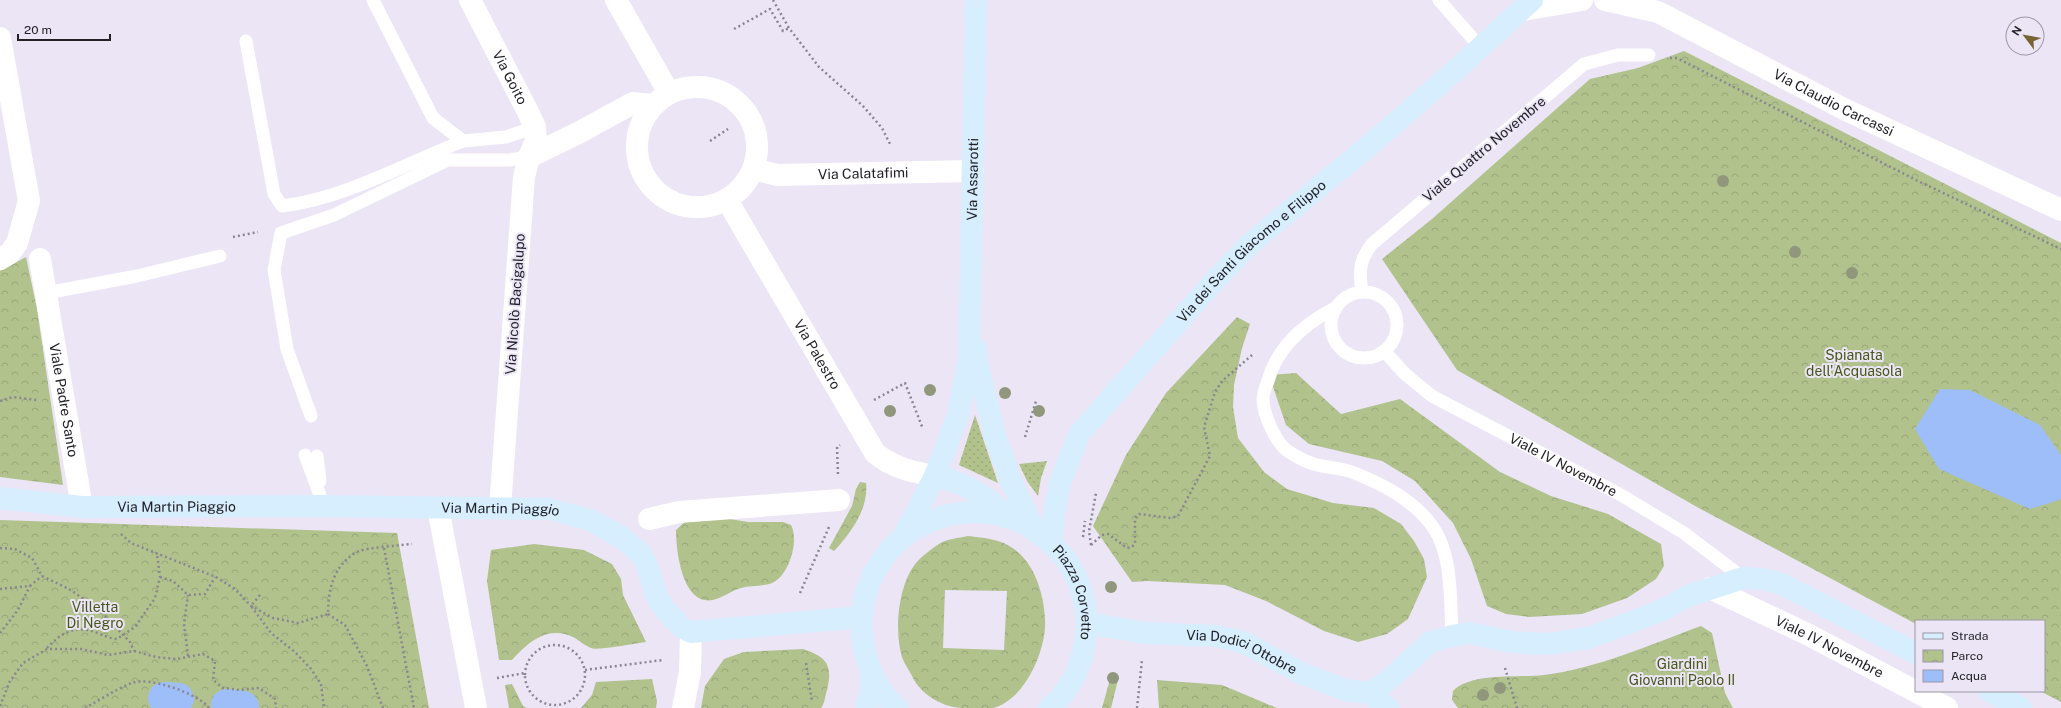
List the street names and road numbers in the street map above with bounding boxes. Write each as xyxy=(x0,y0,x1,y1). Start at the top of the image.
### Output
street label: Via Goito xyxy=(489,47,531,107)
street label: Via Claudio Carcassi xyxy=(1771,66,1896,139)
street label: Viale Quattro Novembre xyxy=(1419,93,1549,205)
street label: Via Assarotti xyxy=(964,138,981,221)
street label: Via Calatafimi xyxy=(818,164,909,182)
street label: Via dei Santi Giacomo e Filippo xyxy=(1174,177,1329,326)
street label: Via Nicolò Bacigalupo xyxy=(502,233,528,375)
street label: Via Palestro xyxy=(791,317,844,392)
street label: Viale Padre Santo xyxy=(46,342,81,458)
street label: Viale IV Novembre xyxy=(1506,430,1620,500)
street label: Via Martin Piaggio xyxy=(117,498,236,515)
street label: Via Martin Piaggio xyxy=(441,500,562,519)
street label: Piazza Corvetto xyxy=(1050,542,1095,641)
street label: Viale IV Novembre xyxy=(1773,612,1886,681)
street label: Via Dodici Ottobre xyxy=(1186,627,1300,678)

